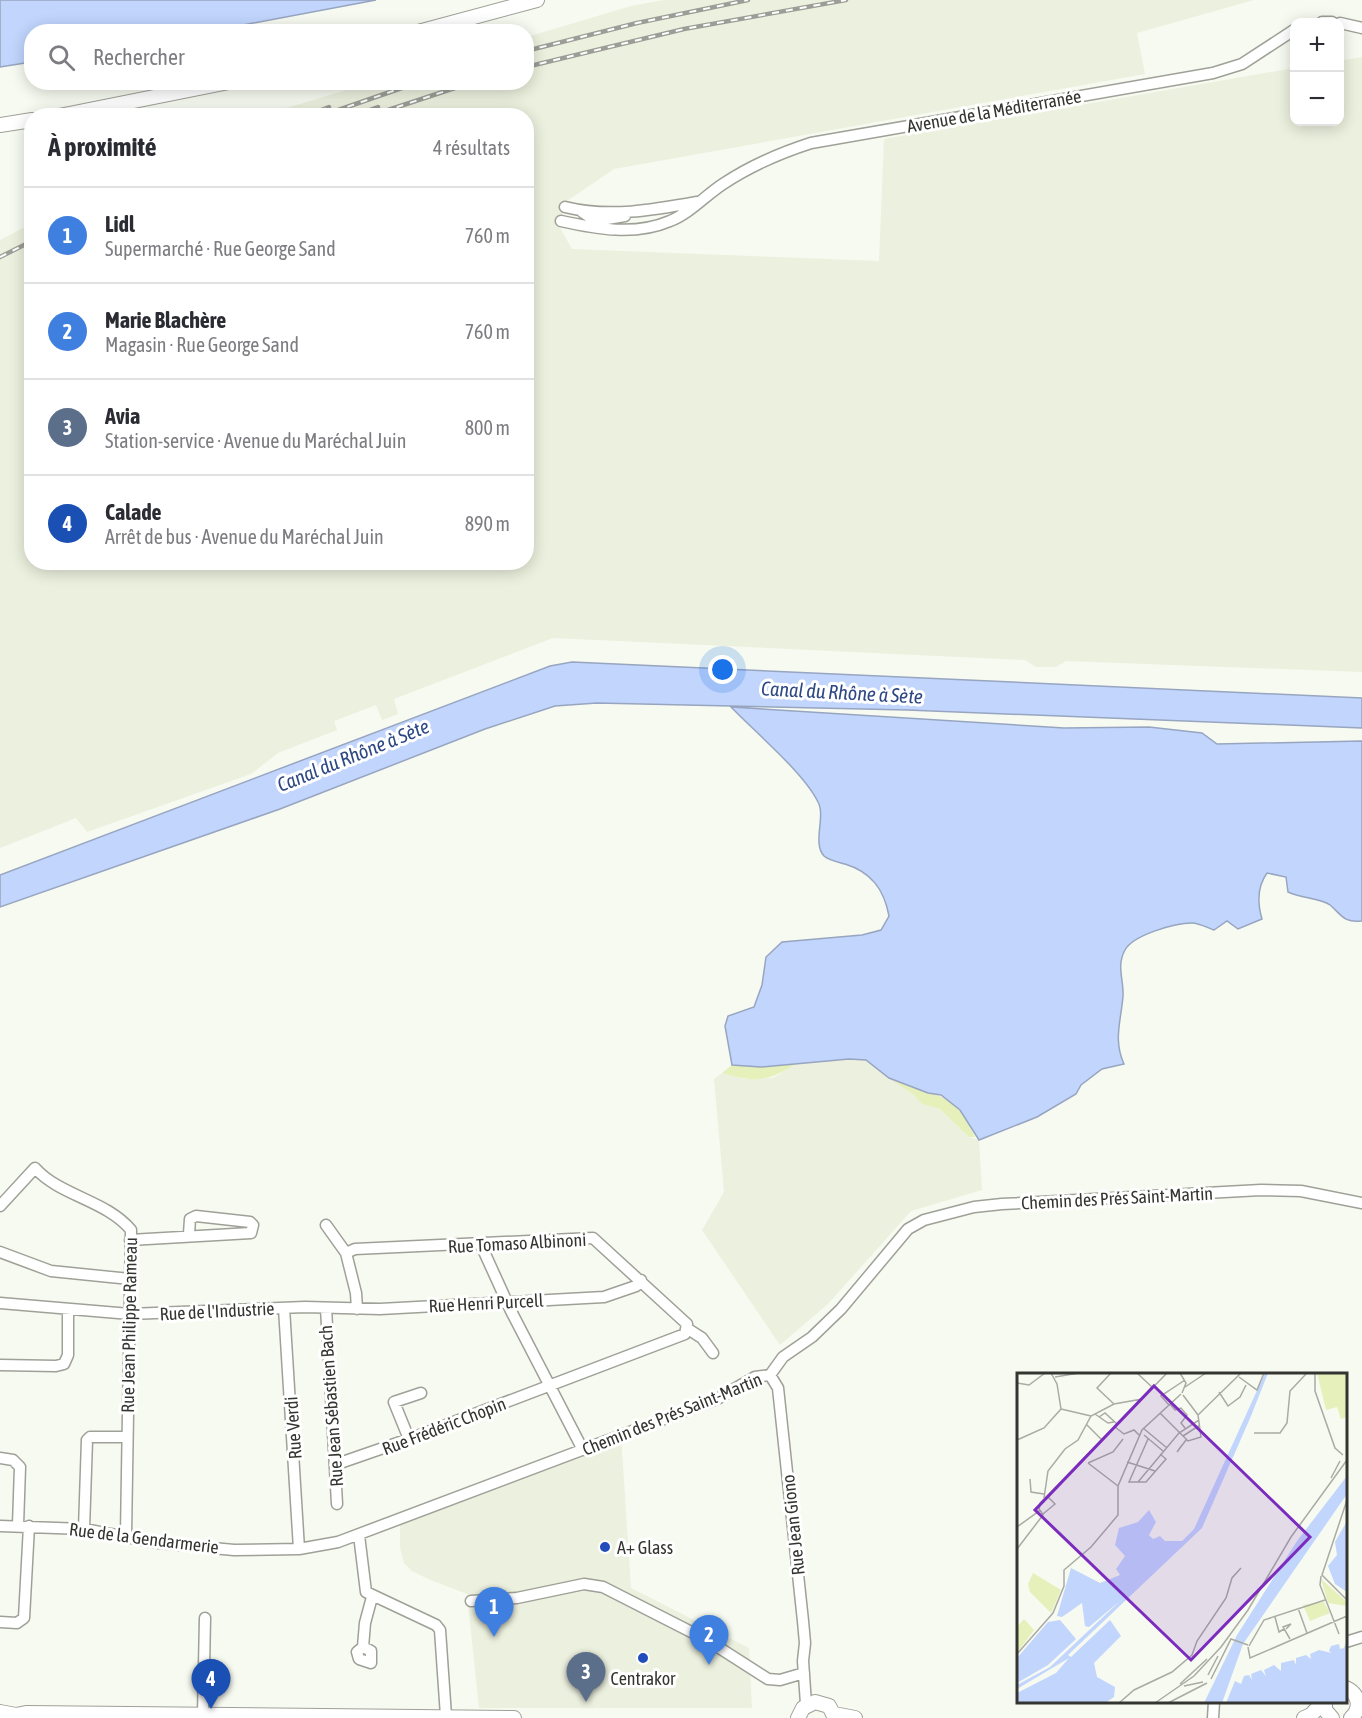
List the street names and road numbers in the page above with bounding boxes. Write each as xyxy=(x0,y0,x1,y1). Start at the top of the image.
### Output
street label: Avenue de la Méditerranée xyxy=(905,85,1083,137)
street label: Chemin des Prés Saint-Martin xyxy=(1021,1182,1213,1214)
street label: Rue Tomaso Albinoni xyxy=(447,1229,587,1257)
street label: Rue Jean Philippe Rameau xyxy=(117,1237,141,1413)
street label: Rue Henri Purcell xyxy=(428,1289,544,1316)
street label: Rue de l'Industrie xyxy=(159,1298,275,1324)
street label: Rue Jean Sébastien Bach xyxy=(315,1325,347,1487)
street label: Chemin des Prés Saint-Martin xyxy=(579,1368,765,1460)
street label: Rue Frédéric Chopin xyxy=(379,1393,509,1459)
street label: Rue Verdi xyxy=(280,1396,306,1460)
street label: Rue Jean Giono xyxy=(777,1474,809,1576)
street label: Rue de la Gendarmerie xyxy=(68,1518,220,1558)

